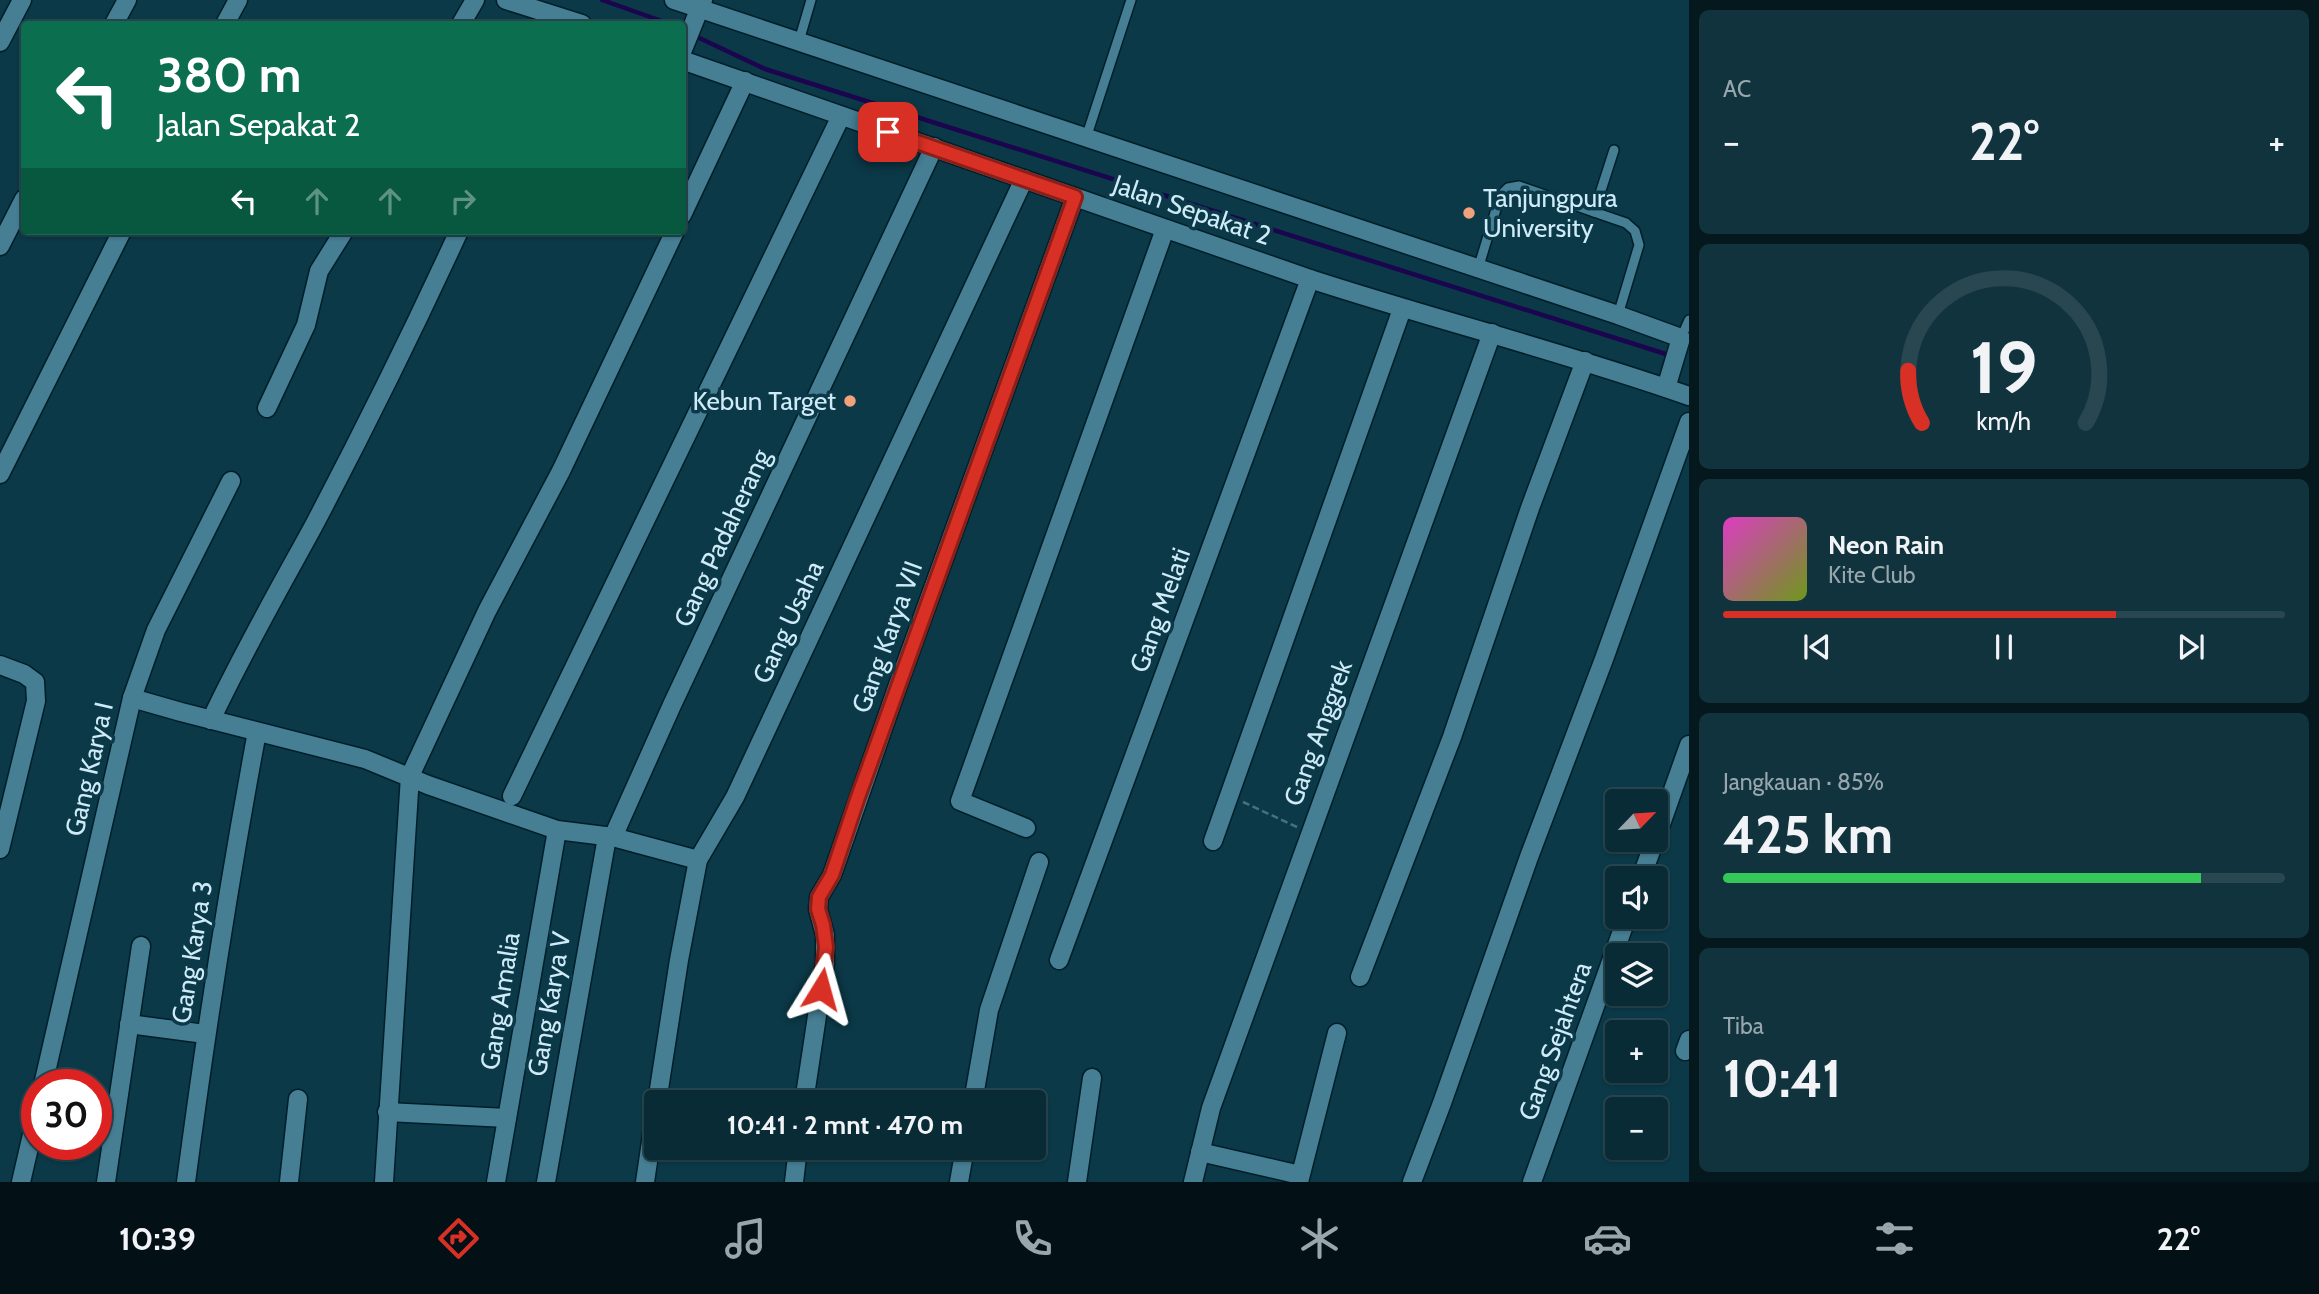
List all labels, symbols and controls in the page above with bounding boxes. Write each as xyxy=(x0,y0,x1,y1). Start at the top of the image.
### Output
text: 380 m xyxy=(157,45,301,104)
icon: left xyxy=(42,49,133,140)
text: AC xyxy=(1723,75,1751,103)
pin xyxy=(858,102,918,162)
text: Jalan Sepakat 2 xyxy=(157,105,360,144)
text: 22° xyxy=(1969,110,2039,173)
icon: arrive xyxy=(869,113,907,151)
text: − xyxy=(1723,118,1740,165)
text: + xyxy=(2268,118,2285,165)
street label: Jalan Sepakat 2 xyxy=(1108,168,1275,252)
icon: left xyxy=(225,182,263,220)
icon: ahead xyxy=(298,182,336,220)
icon: ahead xyxy=(371,182,409,220)
icon: right xyxy=(444,182,482,220)
place label: Tanjungpura University xyxy=(1483,182,1618,244)
marker: Tanjungpura University xyxy=(1461,205,1477,221)
text: 19 xyxy=(1970,323,2038,411)
place label: Kebun Target xyxy=(693,385,836,417)
marker: Kebun Target xyxy=(842,393,858,409)
text: km/h xyxy=(1977,405,2031,435)
street label: Gang Padaherang xyxy=(667,443,778,632)
text: Neon Rain xyxy=(1828,529,1944,561)
street label: Gang Melati xyxy=(1123,543,1197,677)
street label: Gang Usaha xyxy=(746,555,831,688)
street label: Gang Karya VII xyxy=(845,557,929,717)
text: Kite Club xyxy=(1828,561,1915,589)
icon: previous xyxy=(1798,628,1836,666)
icon: pause xyxy=(1985,628,2023,666)
icon: next xyxy=(2172,628,2210,666)
street label: Gang Anggrek xyxy=(1277,656,1359,810)
street label: Gang Karya I xyxy=(58,699,120,839)
text: Jangkauan · 85% xyxy=(1723,768,1884,796)
north arrow xyxy=(1605,789,1668,852)
map controls xyxy=(1605,789,1668,1160)
text: 425 km xyxy=(1723,803,1893,866)
button: sound xyxy=(1605,866,1668,929)
street label: Gang Karya 3 xyxy=(165,878,219,1026)
street label: Gang Amalia xyxy=(473,929,527,1072)
street label: Gang Karya V xyxy=(521,929,577,1079)
button: layers xyxy=(1605,943,1668,1006)
position arrow xyxy=(784,952,858,1026)
street label: Gang Sejahtera xyxy=(1512,957,1599,1125)
text: Tiba xyxy=(1723,1012,1764,1040)
button: + xyxy=(1605,1020,1668,1083)
text: 10:41 xyxy=(1723,1047,1842,1110)
speed limit sign: 30 xyxy=(21,1069,112,1160)
button: − xyxy=(1605,1097,1668,1160)
text: 10:41 · 2 mnt · 470 m xyxy=(727,1109,963,1141)
icon: directions xyxy=(434,1214,483,1263)
icon: music xyxy=(721,1214,770,1263)
icon: phone xyxy=(1008,1214,1057,1263)
icon: climate xyxy=(1295,1214,1344,1263)
icon: car xyxy=(1583,1214,1632,1263)
icon: filters xyxy=(1870,1214,1919,1263)
text: 10:39 xyxy=(119,1219,196,1258)
text: 22° xyxy=(2157,1219,2200,1258)

